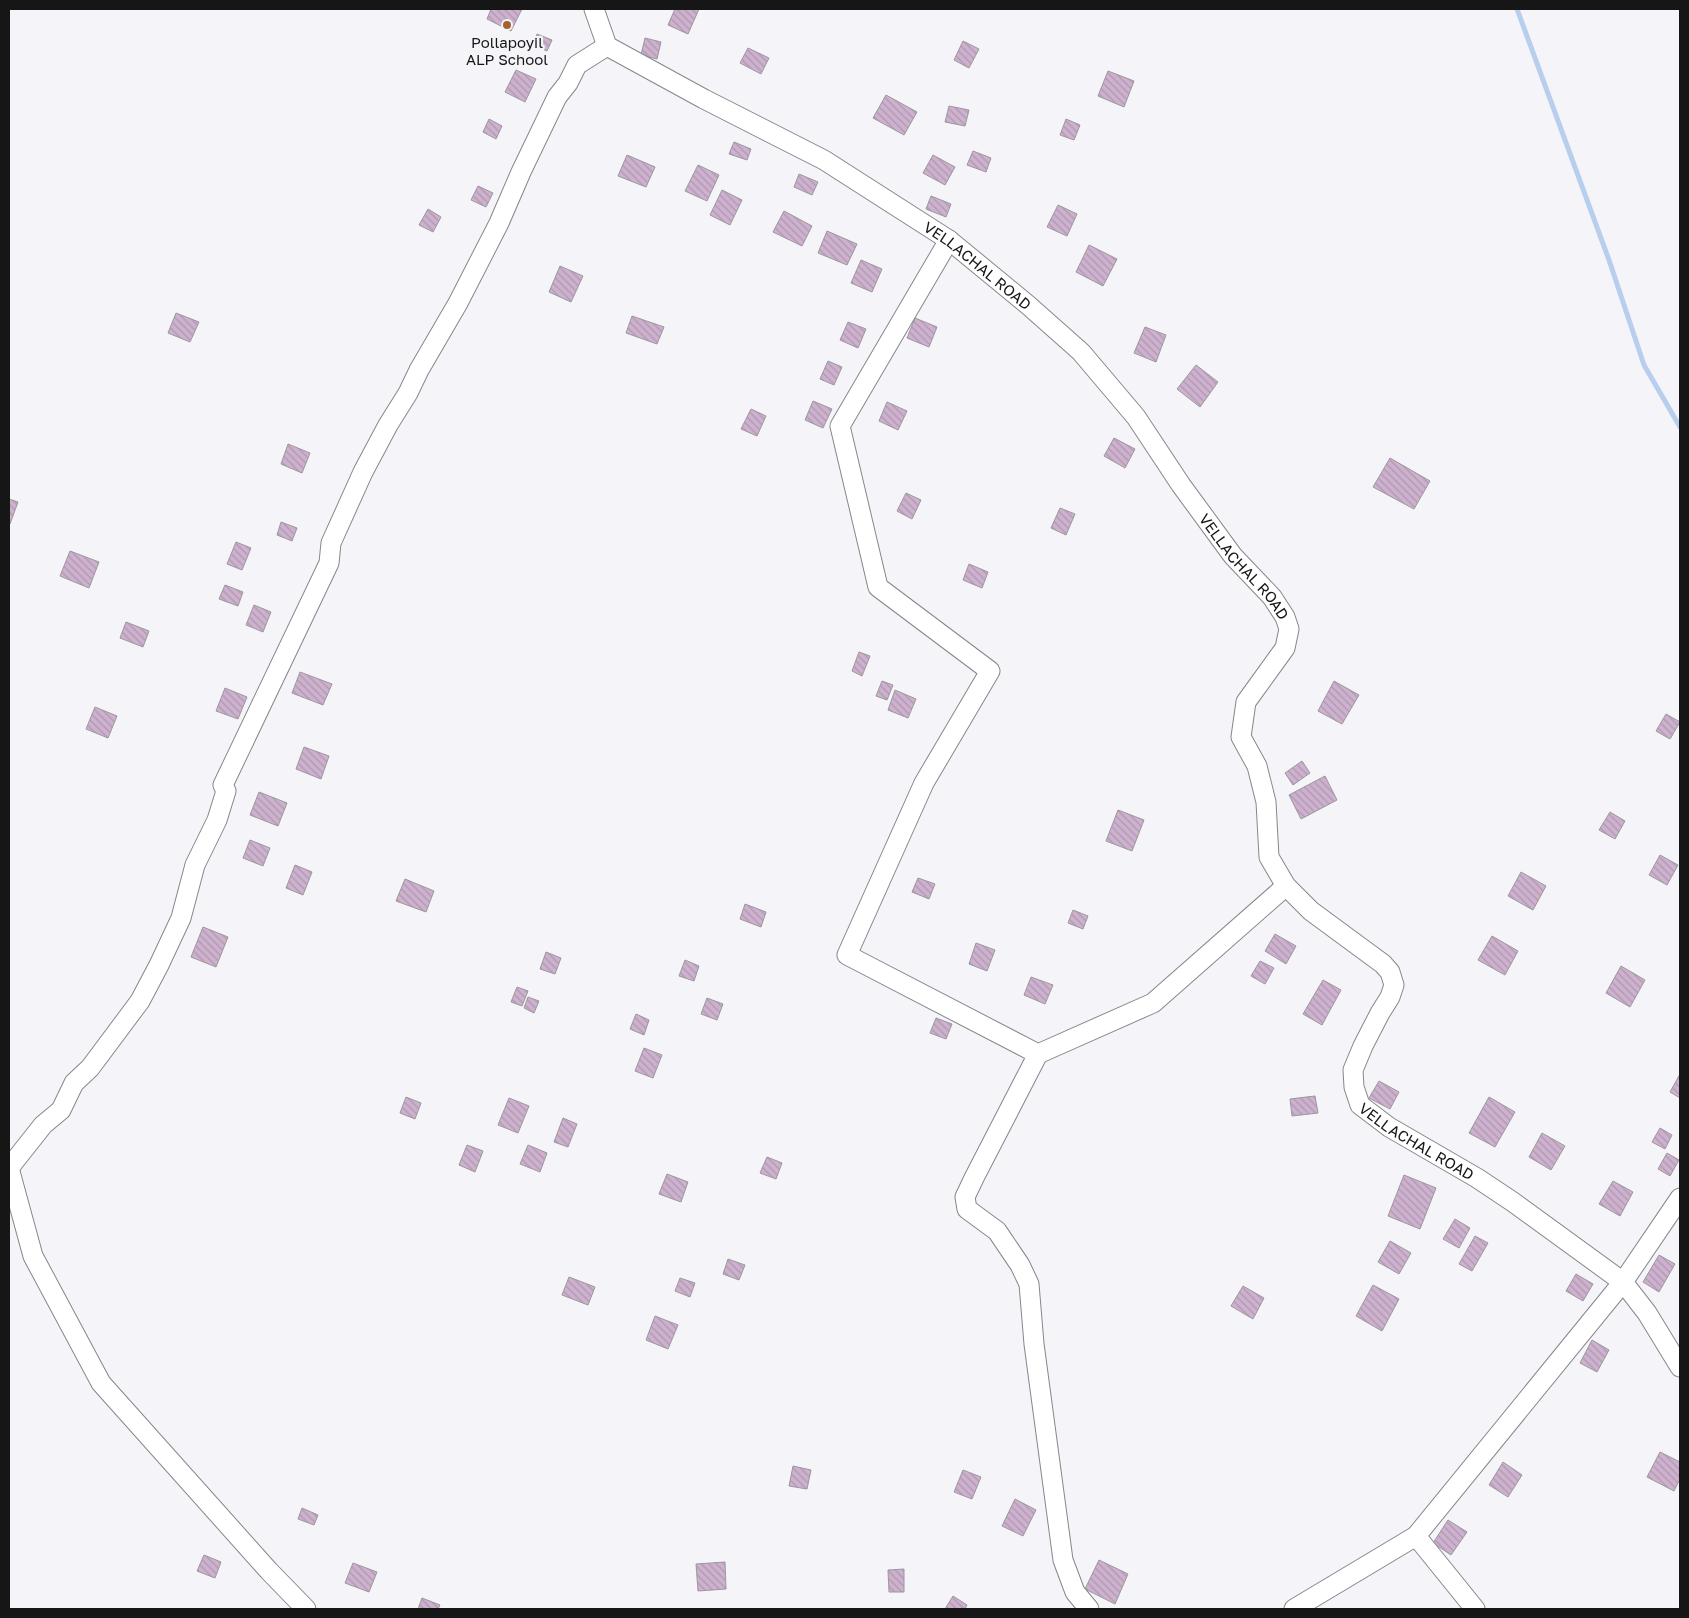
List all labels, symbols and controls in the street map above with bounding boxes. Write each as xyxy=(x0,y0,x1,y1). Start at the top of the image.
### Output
marker: Pollapoyil ALP School xyxy=(501,19,513,31)
place label: Pollapoyil ALP School xyxy=(466,33,548,68)
street label: VELLACHAL ROAD xyxy=(921,217,1035,313)
street label: VELLACHAL ROAD xyxy=(1196,510,1293,623)
street label: VELLACHAL ROAD xyxy=(1356,1099,1477,1183)

